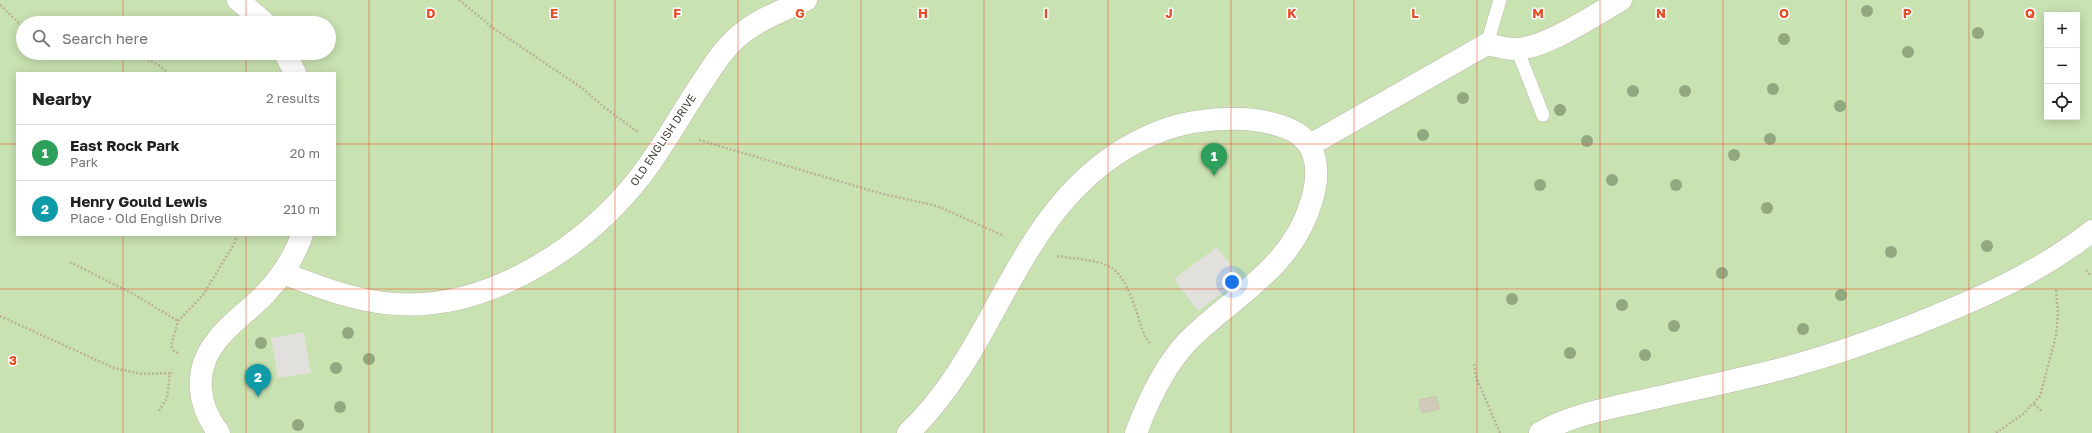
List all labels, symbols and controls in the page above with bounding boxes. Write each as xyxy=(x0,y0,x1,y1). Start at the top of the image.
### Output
text: D xyxy=(426,5,436,21)
text: E xyxy=(550,5,558,21)
text: F xyxy=(673,5,681,21)
text: G xyxy=(795,5,805,21)
text: H xyxy=(918,5,928,21)
text: I xyxy=(1044,5,1048,21)
text: J xyxy=(1165,5,1173,21)
text: K xyxy=(1287,5,1297,21)
text: L xyxy=(1411,5,1419,21)
text: M xyxy=(1532,5,1544,21)
text: N xyxy=(1656,5,1666,21)
text: O xyxy=(1779,5,1789,21)
text: P xyxy=(1903,5,1912,21)
text: Q xyxy=(2025,5,2035,21)
map controls xyxy=(2044,12,2080,120)
button: + xyxy=(2044,12,2080,48)
search box xyxy=(16,16,336,60)
icon: search xyxy=(30,27,52,49)
text: Search here xyxy=(62,29,148,47)
button: − xyxy=(2044,48,2080,84)
button: locate xyxy=(2044,84,2080,120)
text: Nearby xyxy=(32,88,92,109)
text: 2 results xyxy=(266,90,320,106)
street label: OLD ENGLISH DRIVE xyxy=(627,91,698,188)
text: East Rock Park xyxy=(70,136,180,154)
pin: 1 xyxy=(1201,143,1227,176)
text: 1 xyxy=(42,145,48,161)
text: 20 m xyxy=(290,145,320,161)
text: Park xyxy=(70,154,98,170)
text: Henry Gould Lewis xyxy=(70,192,207,210)
text: 2 xyxy=(41,201,49,217)
text: 210 m xyxy=(283,201,320,217)
text: Place · Old English Drive xyxy=(70,210,222,226)
your location xyxy=(1222,272,1242,292)
text: 3 xyxy=(9,352,17,368)
pin: 2 xyxy=(245,364,271,397)

